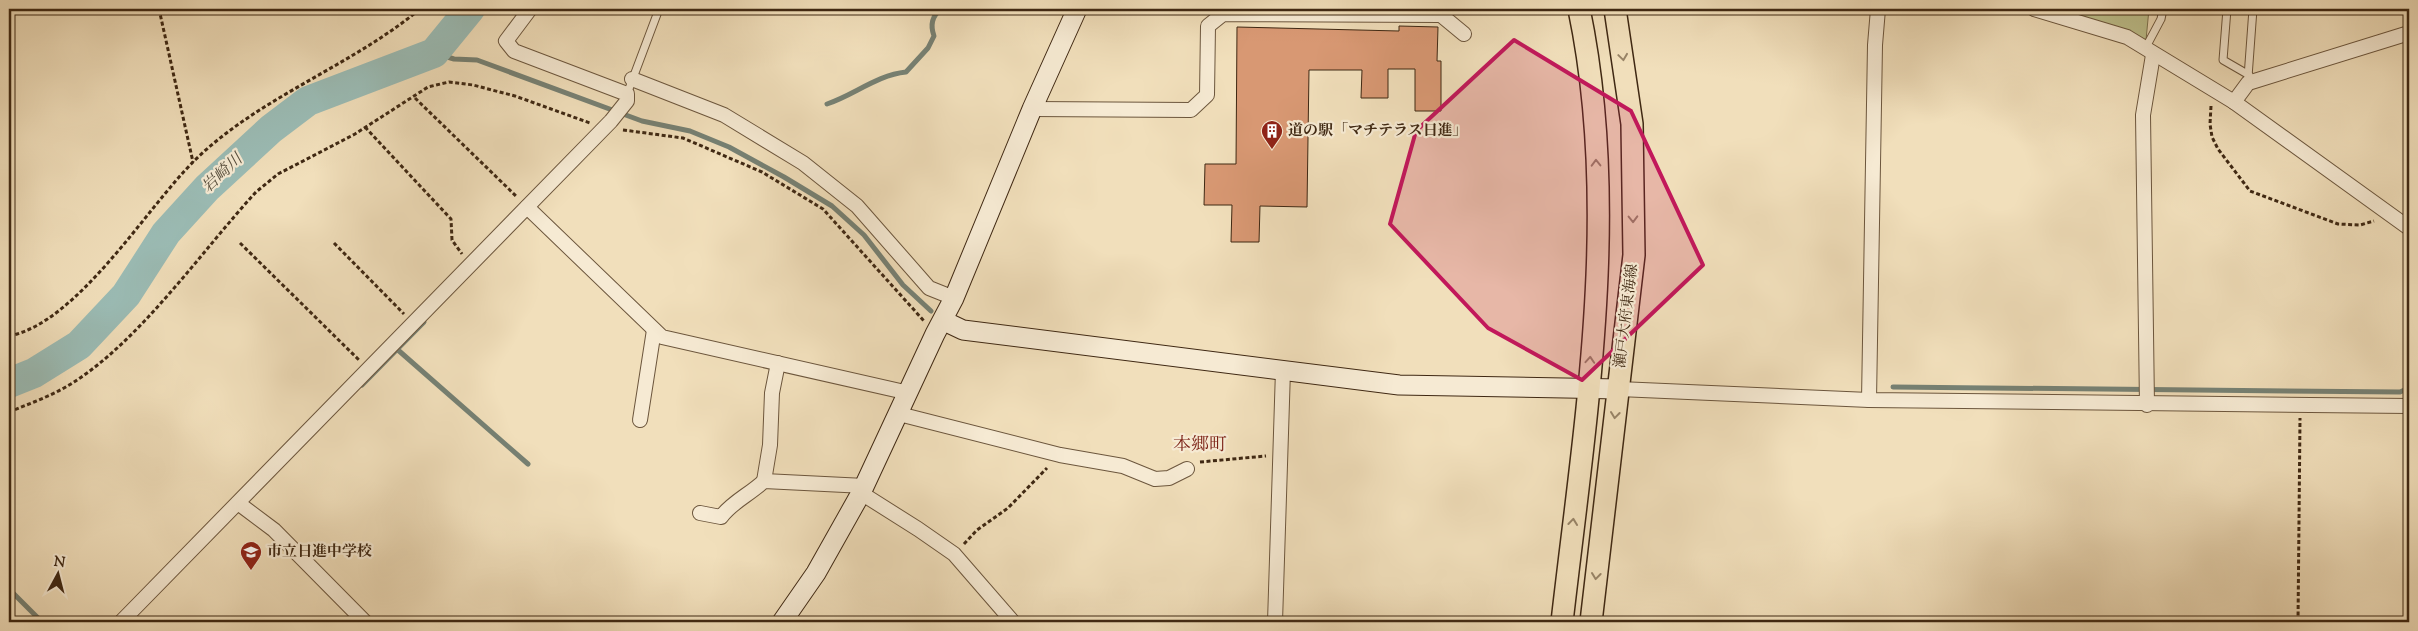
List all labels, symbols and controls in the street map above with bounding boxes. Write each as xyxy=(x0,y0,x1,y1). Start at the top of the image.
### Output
one-way arrow xyxy=(1617,53,1628,61)
building icon: 道の駅「マチテラス日進」 xyxy=(1260,119,1284,150)
place label: 道の駅「マチテラス日進」 xyxy=(1288,121,1468,142)
water label: 岩崎川 xyxy=(198,148,250,199)
one-way arrow xyxy=(1591,159,1602,167)
one-way arrow xyxy=(1628,215,1639,223)
street label: 瀬戸大府東海線 xyxy=(1610,263,1644,369)
one-way arrow xyxy=(1585,356,1596,364)
one-way arrow xyxy=(1611,411,1621,419)
district label: 本郷町 xyxy=(1173,433,1227,459)
one-way arrow xyxy=(1567,517,1578,525)
school or university icon: 市立日進中学校 xyxy=(239,540,263,571)
place label: 市立日進中学校 xyxy=(267,542,372,563)
north arrow xyxy=(32,548,82,598)
text: N xyxy=(53,552,66,574)
one-way arrow xyxy=(1591,573,1602,581)

